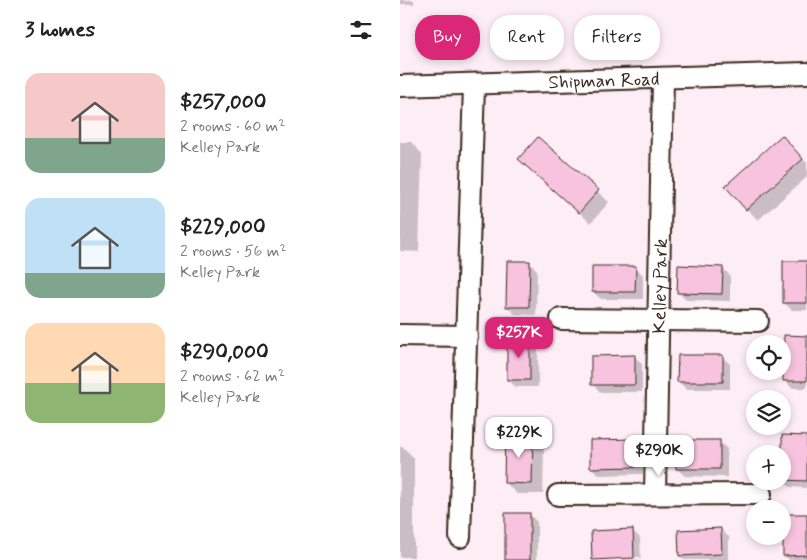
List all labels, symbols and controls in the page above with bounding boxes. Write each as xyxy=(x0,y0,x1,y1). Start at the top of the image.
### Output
chip: Buy xyxy=(415,15,480,60)
chip: Rent xyxy=(490,15,564,60)
chip: Filters xyxy=(574,15,660,60)
text: 3 homes xyxy=(25,16,95,44)
icon: filters xyxy=(347,16,375,44)
street label: Shipman Road xyxy=(548,67,660,95)
text: $257,000 xyxy=(180,88,266,116)
icon: home xyxy=(65,93,125,153)
text: 2 rooms · 60 m² xyxy=(180,116,285,137)
text: Kelley Park xyxy=(180,137,260,158)
text: $229,000 xyxy=(180,213,266,241)
icon: home xyxy=(65,218,125,278)
street label: Kelley Park xyxy=(647,238,674,334)
text: 2 rooms · 56 m² xyxy=(180,241,287,262)
text: Kelley Park xyxy=(180,262,260,283)
pin: $257K xyxy=(484,316,554,359)
text: $257K xyxy=(496,322,542,343)
map controls xyxy=(746,335,791,545)
button: locate xyxy=(746,335,791,380)
text: $290,000 xyxy=(180,338,269,366)
icon: home xyxy=(65,343,125,403)
text: 2 rooms · 62 m² xyxy=(180,366,285,387)
text: Kelley Park xyxy=(180,387,260,408)
button: layers xyxy=(746,390,791,435)
pin: $229K xyxy=(484,416,554,459)
text: $229K xyxy=(496,422,542,443)
pin: $290K xyxy=(624,434,694,477)
text: $290K xyxy=(635,440,683,461)
button: + xyxy=(746,445,791,490)
button: − xyxy=(746,500,791,545)

